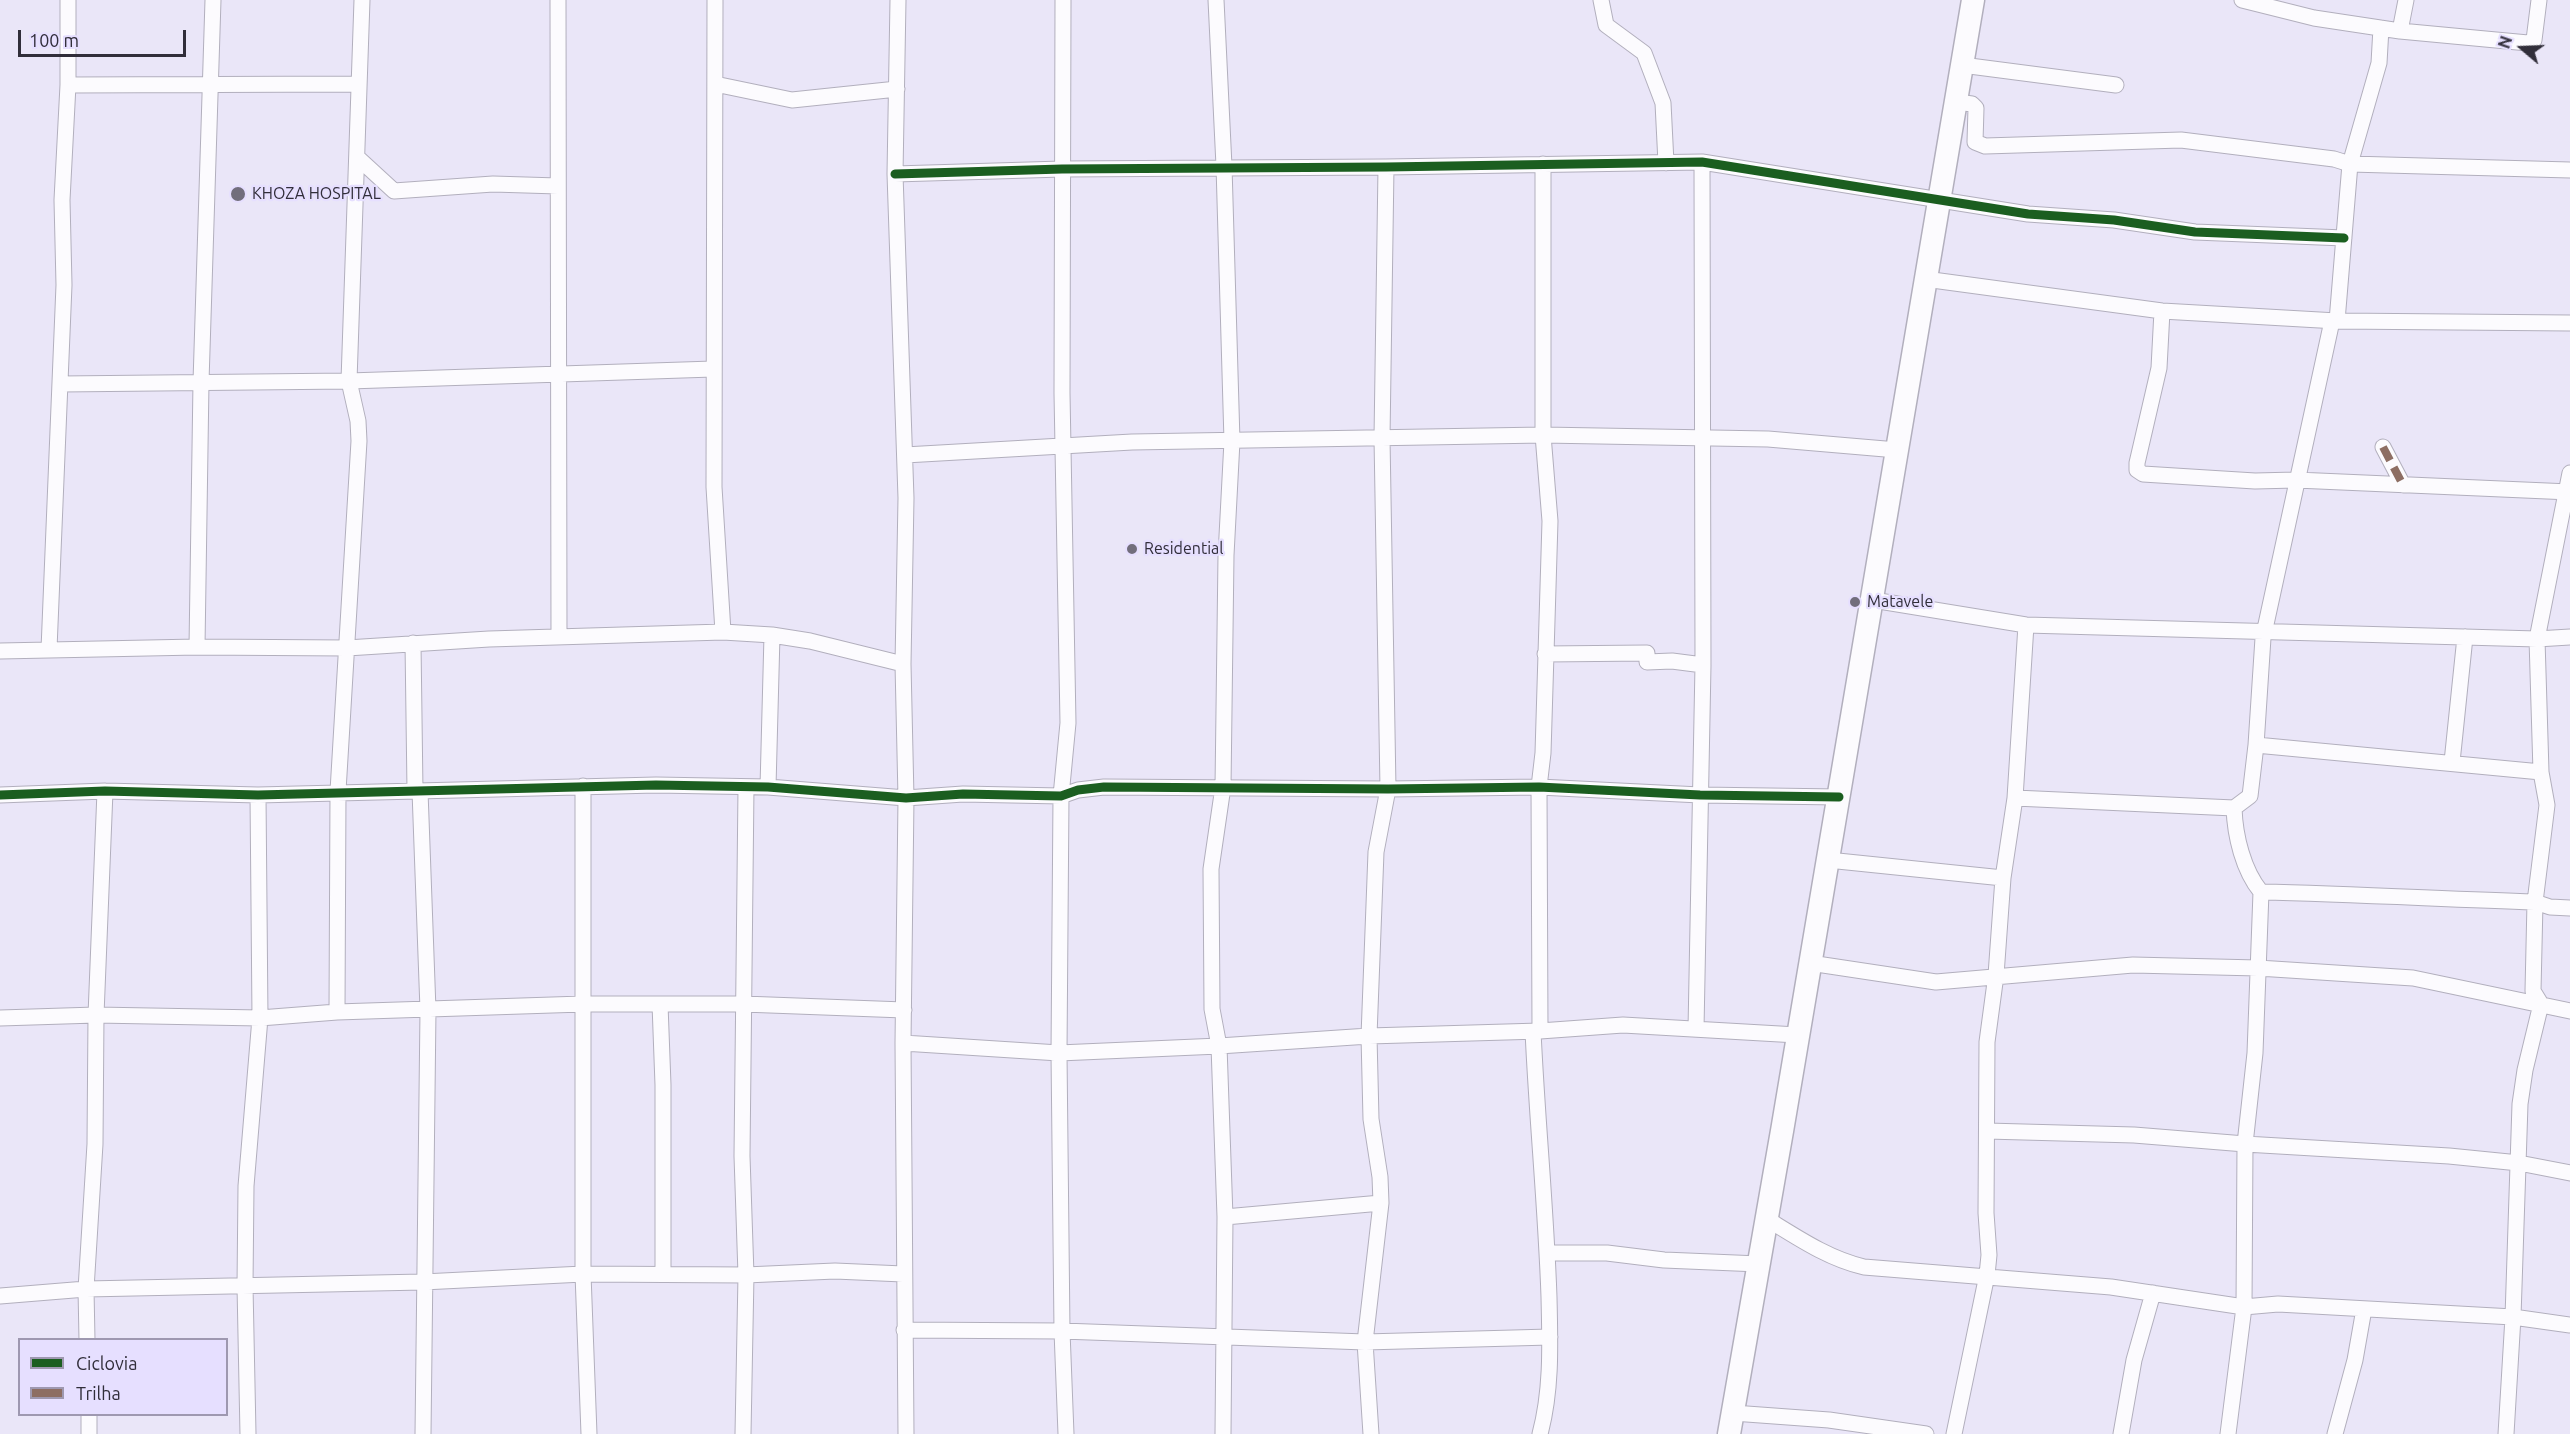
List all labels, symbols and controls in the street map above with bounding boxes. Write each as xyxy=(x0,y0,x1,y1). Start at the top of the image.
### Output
scale bar xyxy=(21,18,189,56)
north arrow xyxy=(2492,18,2552,78)
text: 100 m xyxy=(29,30,79,50)
text: N xyxy=(2495,34,2515,51)
place label: KHOZA HOSPITAL xyxy=(252,184,381,204)
marker: KHOZA HOSPITAL xyxy=(229,185,247,203)
place label: Residential xyxy=(1144,539,1224,559)
marker: Residential xyxy=(1125,542,1139,556)
place label: Matavele xyxy=(1867,592,1933,612)
marker: Matavele xyxy=(1848,595,1862,609)
legend xyxy=(18,1338,228,1416)
text: Ciclovia xyxy=(76,1353,137,1373)
text: Trilha xyxy=(76,1383,121,1403)

